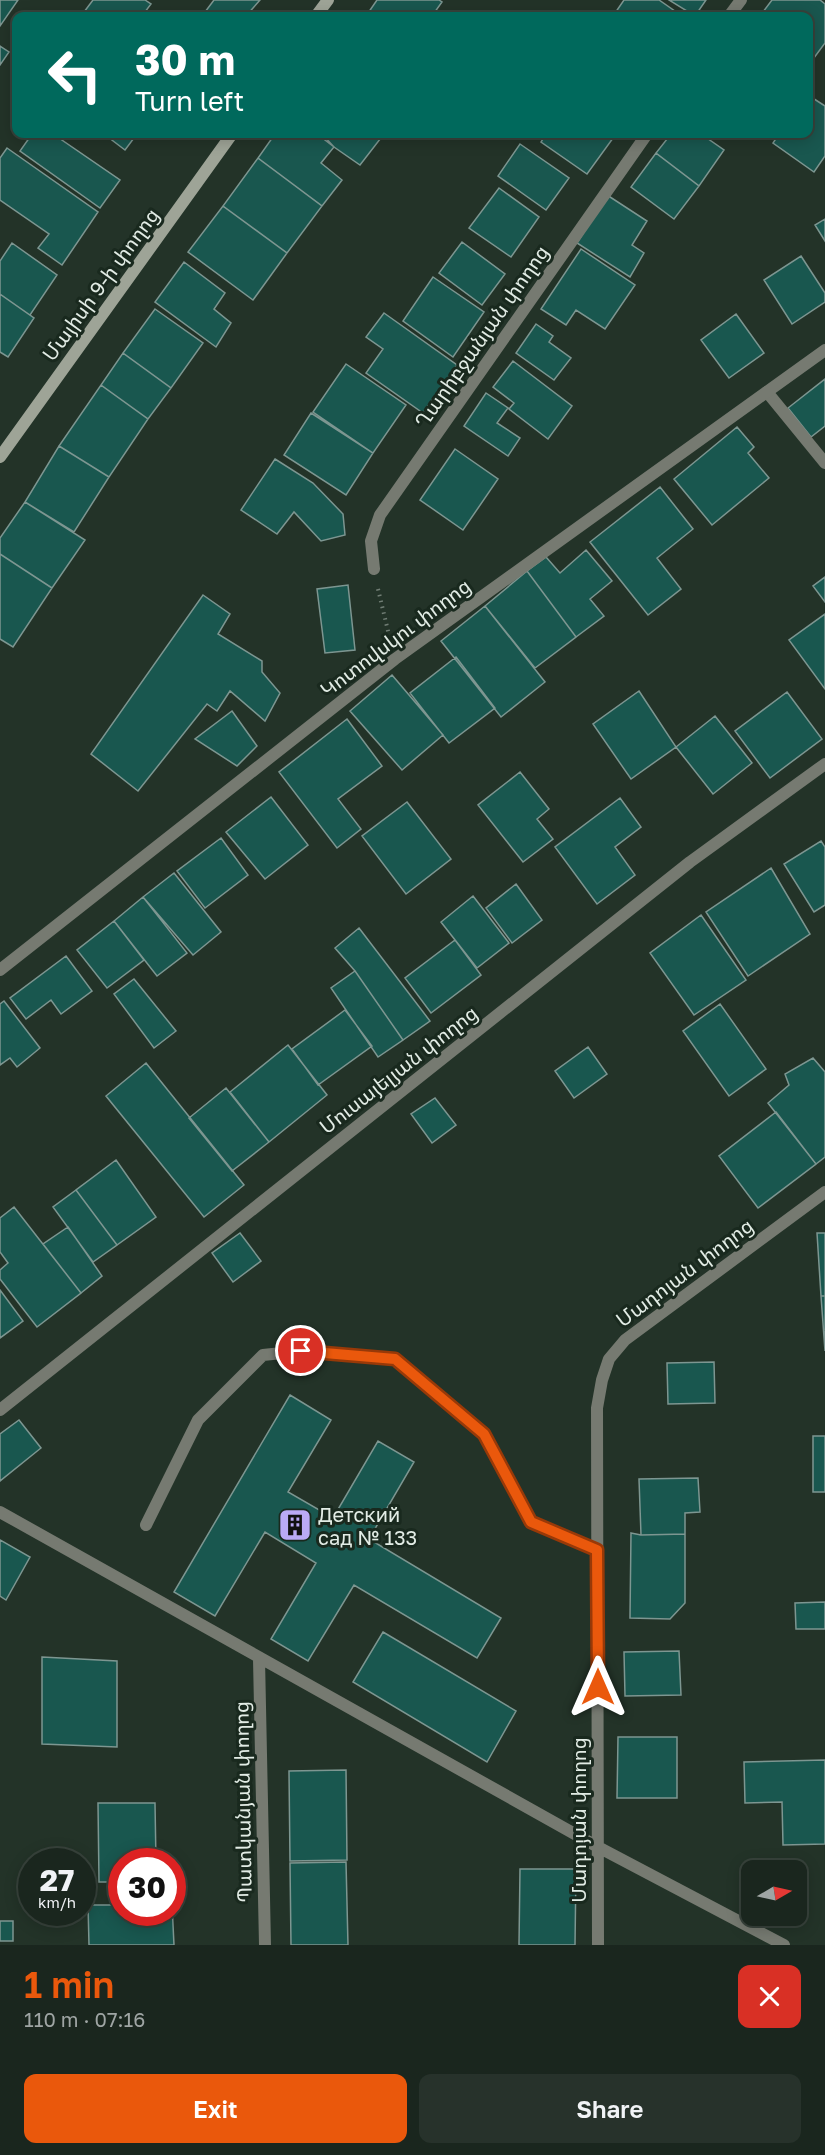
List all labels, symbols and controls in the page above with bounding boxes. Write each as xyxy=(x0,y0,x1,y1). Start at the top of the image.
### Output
text: 30 m xyxy=(135,34,235,84)
icon: left xyxy=(36,36,114,114)
text: Turn left xyxy=(135,85,244,117)
street label: Մայիսի 9-ի փողոց xyxy=(37,203,164,366)
street label: Ղարիբջանյան փողոց xyxy=(409,240,554,432)
street label: Կոտովսկու փողոց xyxy=(315,573,475,702)
street label: Մուսայելյան փողոց xyxy=(314,1000,482,1139)
street label: Մադոյան փողոց xyxy=(611,1213,758,1332)
pin xyxy=(275,1325,326,1376)
icon: arrive xyxy=(284,1334,317,1367)
place label: Детский сад № 133 xyxy=(318,1502,417,1549)
building icon: Детский сад № 133 xyxy=(277,1507,313,1543)
position arrow xyxy=(566,1655,630,1719)
street label: Պատկանյան փողոց xyxy=(228,1701,257,1903)
street label: Մադոյան փողոց xyxy=(566,1737,591,1903)
speed limit sign: 30 xyxy=(108,1848,186,1926)
north arrow xyxy=(741,1860,807,1926)
map controls xyxy=(741,1860,807,1926)
text: 27 xyxy=(40,1862,74,1898)
text: km/h xyxy=(38,1893,76,1911)
text: 1 min xyxy=(24,1963,114,2006)
button: close xyxy=(738,1965,801,2028)
text: 110 m · 07:16 xyxy=(24,2007,145,2031)
button: Exit xyxy=(24,2074,407,2143)
button: Share xyxy=(419,2074,801,2143)

